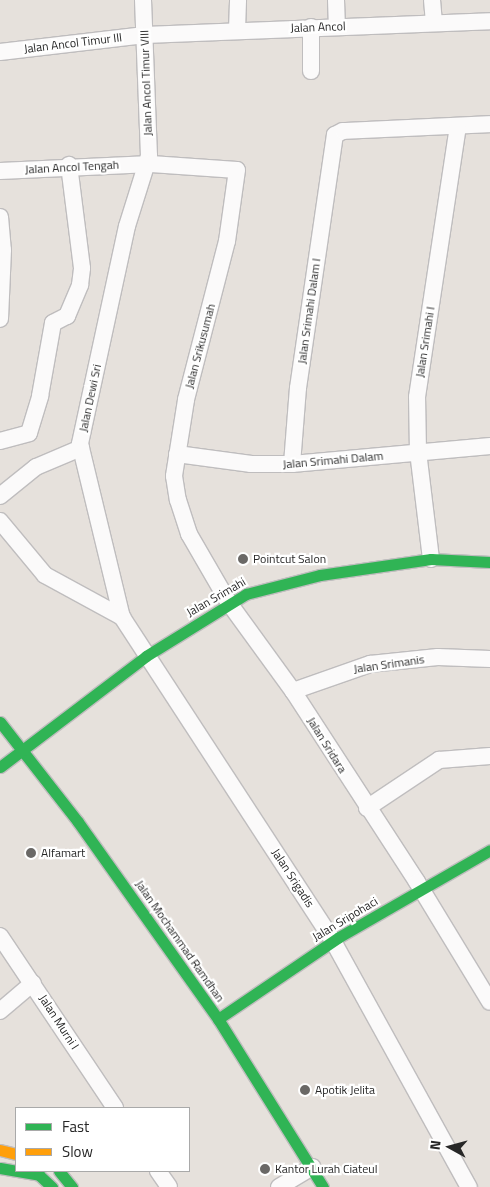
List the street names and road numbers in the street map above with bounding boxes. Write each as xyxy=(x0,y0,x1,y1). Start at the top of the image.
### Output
street label: Jalan Ancol xyxy=(290,19,346,35)
street label: Jalan Ancol Timur III xyxy=(23,30,123,56)
street label: Jalan Ancol Timur VIII xyxy=(137,30,155,136)
street label: Jalan Ancol Tengah xyxy=(25,157,119,177)
street label: Jalan Srimahi Dalam I xyxy=(294,257,324,365)
street label: Jalan Srikusumah xyxy=(182,302,218,390)
street label: Jalan Srimahi I xyxy=(412,306,438,378)
street label: Jalan Dewi Sri xyxy=(76,363,104,433)
street label: Jalan Srimahi Dalam xyxy=(282,448,384,472)
street label: Jalan Srimahi xyxy=(184,574,248,620)
street label: Jalan Srimanis xyxy=(353,652,425,676)
street label: Jalan Sridara xyxy=(304,714,350,776)
street label: Jalan Srigadis xyxy=(269,846,317,910)
street label: Jalan Mochammad Ramdhan xyxy=(132,877,228,1005)
street label: Jalan Sripohaci xyxy=(310,894,380,944)
street label: Jalan Murni I xyxy=(36,992,82,1052)

